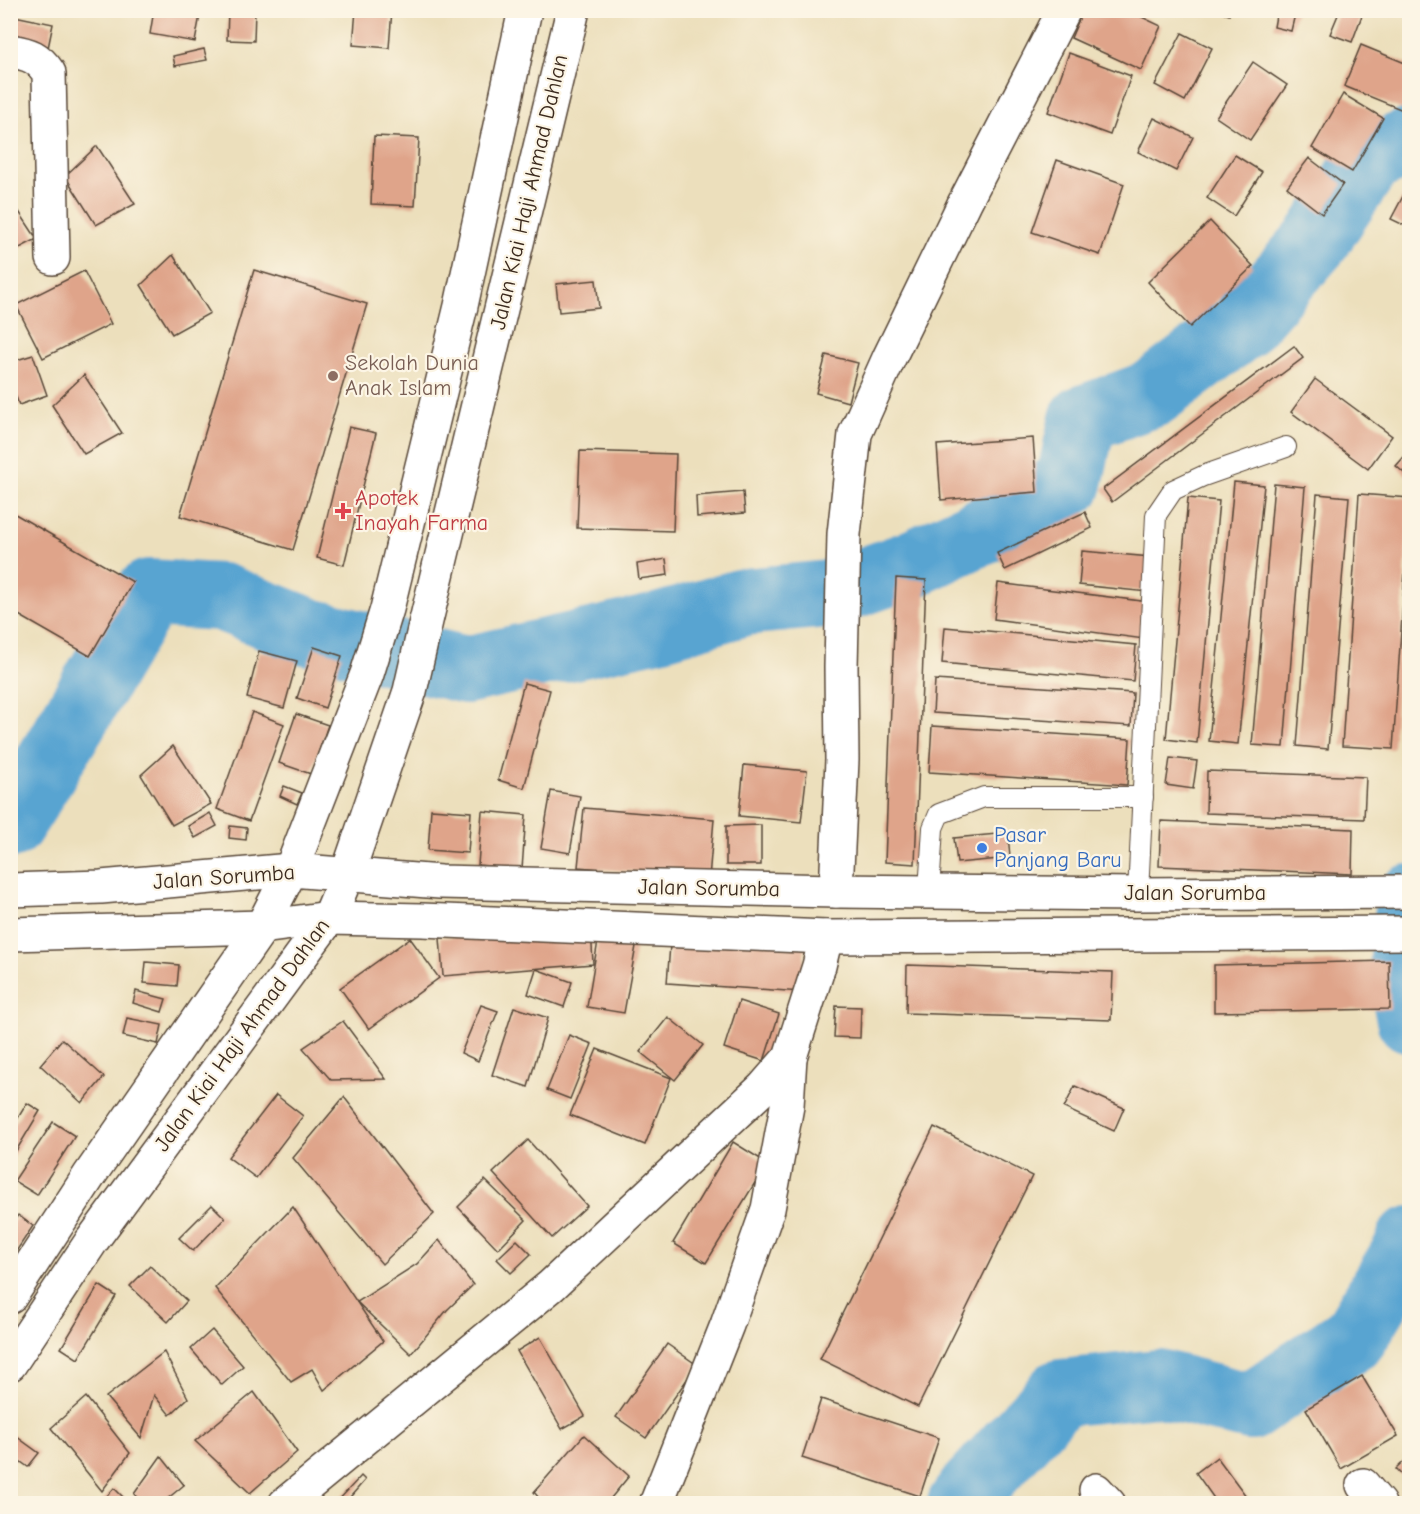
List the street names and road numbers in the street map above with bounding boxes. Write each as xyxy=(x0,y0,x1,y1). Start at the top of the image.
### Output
street label: Jalan Kiai Haji Ahmad Dahlan xyxy=(485,52,573,332)
street label: Jalan Sorumba xyxy=(152,859,296,895)
street label: Jalan Sorumba xyxy=(638,874,780,902)
street label: Jalan Sorumba xyxy=(1124,880,1266,906)
street label: Jalan Kiai Haji Ahmad Dahlan xyxy=(149,914,335,1156)

